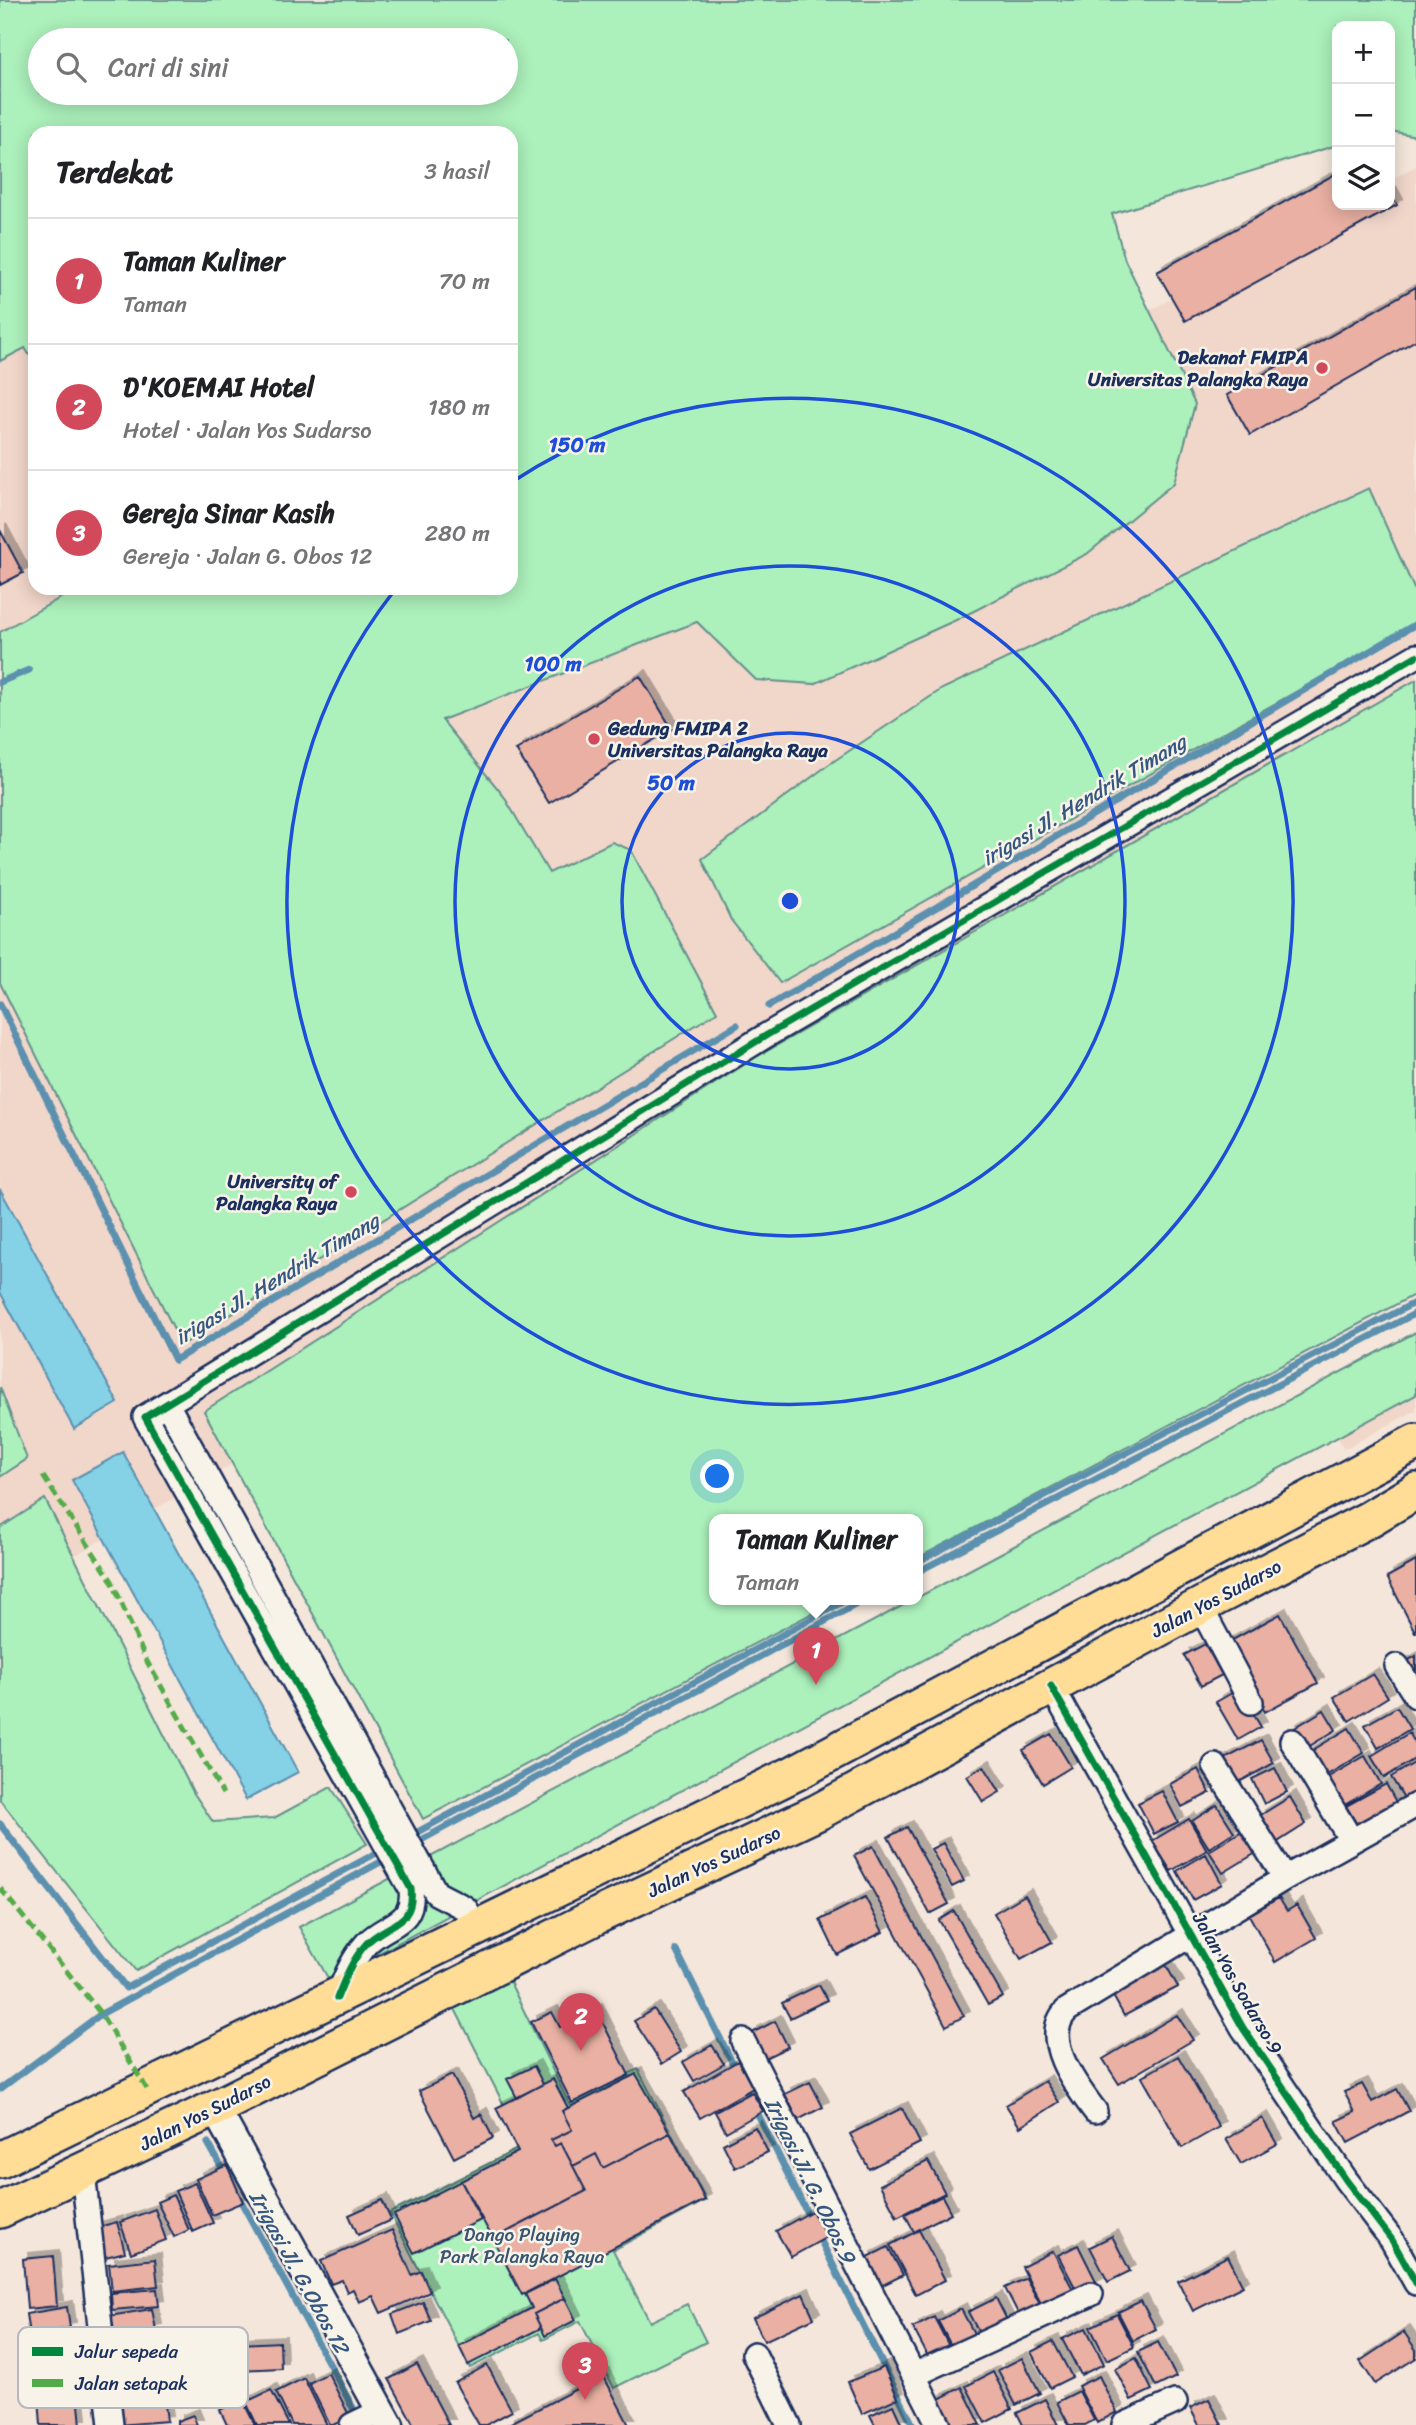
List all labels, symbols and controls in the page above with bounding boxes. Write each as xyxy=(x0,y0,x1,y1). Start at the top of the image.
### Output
map controls xyxy=(1332,21,1395,210)
button: + xyxy=(1332,21,1395,84)
search box xyxy=(28,28,518,105)
text: Cari di sini xyxy=(108,44,229,90)
icon: search xyxy=(52,48,90,86)
button: − xyxy=(1332,84,1395,147)
text: Terdekat xyxy=(56,145,173,199)
button: layers xyxy=(1332,147,1395,210)
text: 3 hasil xyxy=(424,151,490,192)
text: Taman Kuliner xyxy=(123,238,284,284)
text: 1 xyxy=(74,261,84,302)
text: 70 m xyxy=(439,261,490,302)
text: Taman xyxy=(123,284,187,325)
place label: Dekanat FMIPA Universitas Palangka Raya xyxy=(1088,341,1308,396)
marker: Dekanat FMIPA Universitas Palangka Raya xyxy=(1314,360,1330,376)
text: D'KOEMAI Hotel xyxy=(123,364,314,410)
text: 2 xyxy=(72,387,86,428)
text: 180 m xyxy=(428,387,490,428)
text: Hotel · Jalan Yos Sudarso xyxy=(123,410,372,451)
text: 150 m xyxy=(549,426,606,464)
text: Gereja Sinar Kasih xyxy=(123,490,335,536)
text: 3 xyxy=(73,513,85,554)
text: 280 m xyxy=(425,513,490,554)
text: Gereja · Jalan G. Obos 12 xyxy=(123,536,372,577)
text: 100 m xyxy=(524,645,582,683)
place label: Gedung FMIPA 2 Universitas Palangka Raya xyxy=(607,712,828,767)
water label: irigasi Jl. Hendrik Timang xyxy=(974,722,1196,877)
marker: Gedung FMIPA 2 Universitas Palangka Raya xyxy=(586,731,602,747)
text: 50 m xyxy=(647,764,696,802)
centre of rings xyxy=(778,889,802,913)
place label: University of Palangka Raya xyxy=(216,1165,341,1220)
marker: University of Palangka Raya xyxy=(343,1184,359,1200)
water label: irigasi Jl. Hendrik Timang xyxy=(167,1201,389,1356)
your location xyxy=(700,1459,734,1493)
popup xyxy=(709,1514,923,1605)
text: Taman Kuliner xyxy=(735,1516,897,1562)
street label: Jalan Yos Sudarso xyxy=(1144,1550,1287,1647)
text: Taman xyxy=(735,1562,799,1603)
pin: 1 xyxy=(793,1627,839,1685)
street label: Jalan Yos Sudarso xyxy=(641,1816,786,1907)
street label: Jalan Yos Sodarso 9 xyxy=(1183,1905,1292,2061)
pin: 2 xyxy=(558,1993,604,2051)
street label: Jalan Yos Sudarso xyxy=(133,2065,277,2160)
water label: Irigasi Jl. G. Obos 9 xyxy=(753,2090,867,2271)
water label: Irigasi Jl. G.Obos 12 xyxy=(238,2183,361,2363)
park label: Dango Playing Park Palangka Raya xyxy=(440,2218,605,2273)
legend xyxy=(18,2327,248,2408)
text: Jalur sepeda xyxy=(74,2335,179,2368)
pin: 3 xyxy=(562,2342,608,2400)
text: Jalan setapak xyxy=(74,2367,188,2400)

